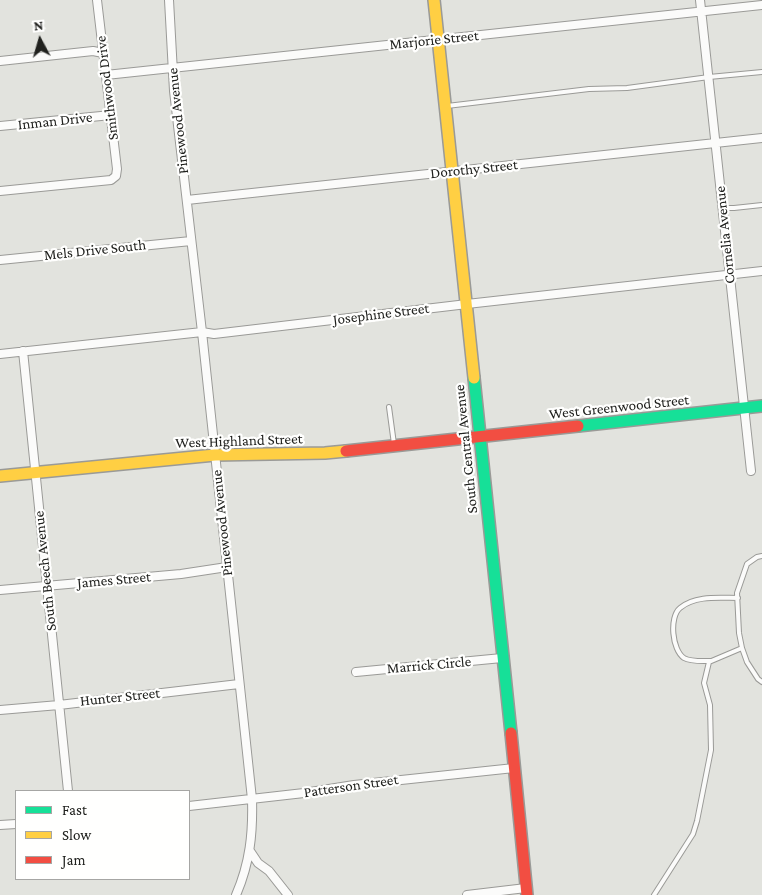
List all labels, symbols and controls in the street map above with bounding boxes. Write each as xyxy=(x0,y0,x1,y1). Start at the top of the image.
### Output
north arrow xyxy=(15,15,65,65)
text: N xyxy=(33,17,44,34)
street label: Marjorie Street xyxy=(388,26,480,54)
street label: Smithwood Drive xyxy=(92,35,122,141)
street label: Pinewood Avenue xyxy=(163,67,193,175)
street label: Inman Drive xyxy=(17,108,93,134)
street label: Dorothy Street xyxy=(429,155,519,183)
street label: Cornelia Avenue xyxy=(711,185,739,285)
street label: Mels Drive South xyxy=(43,236,147,264)
street label: Josephine Street xyxy=(332,299,430,329)
street label: South Central Avenue xyxy=(450,384,482,514)
street label: West Greenwood Street xyxy=(548,391,690,423)
street label: West Highland Street xyxy=(175,430,303,452)
street label: Pinewood Avenue xyxy=(207,469,237,577)
street label: South Beech Avenue xyxy=(30,510,60,632)
street label: James Street xyxy=(76,568,152,592)
street label: Marrick Circle xyxy=(386,652,472,678)
street label: Hunter Street xyxy=(79,684,161,710)
street label: Patterson Street xyxy=(303,770,399,802)
legend xyxy=(15,790,190,880)
text: Fast xyxy=(62,802,87,818)
text: Slow xyxy=(62,827,91,843)
text: Jam xyxy=(62,852,85,868)

